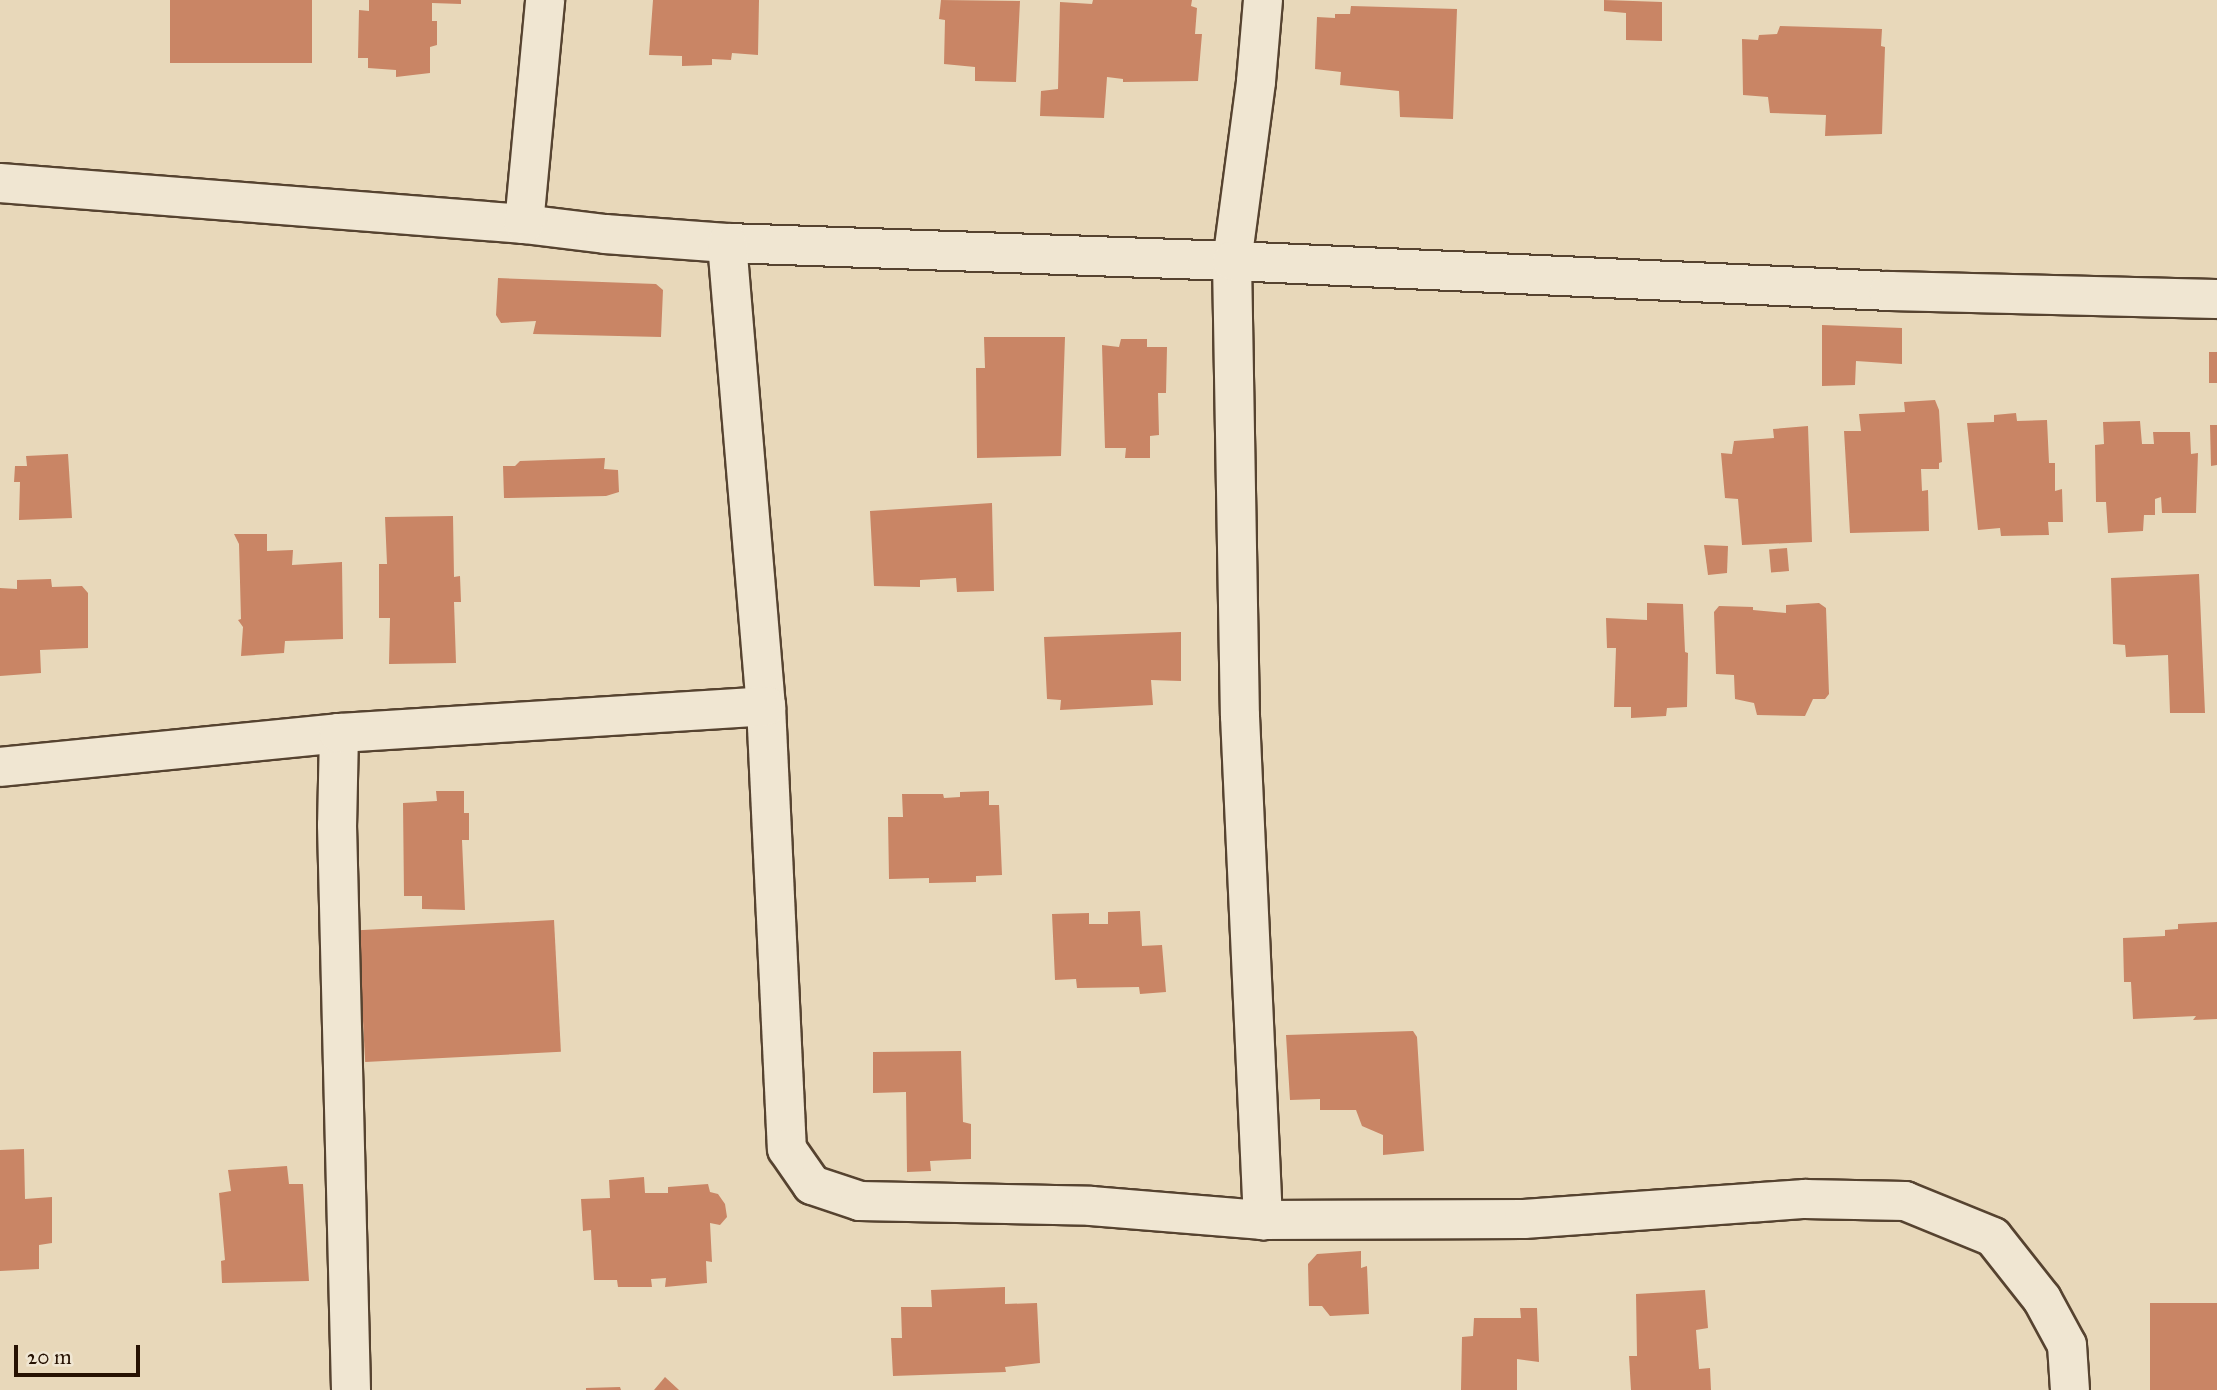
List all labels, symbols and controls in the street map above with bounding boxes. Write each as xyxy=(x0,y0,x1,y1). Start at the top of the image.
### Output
scale bar xyxy=(18,1330,144,1374)
text: 20 m xyxy=(27,1344,72,1370)

